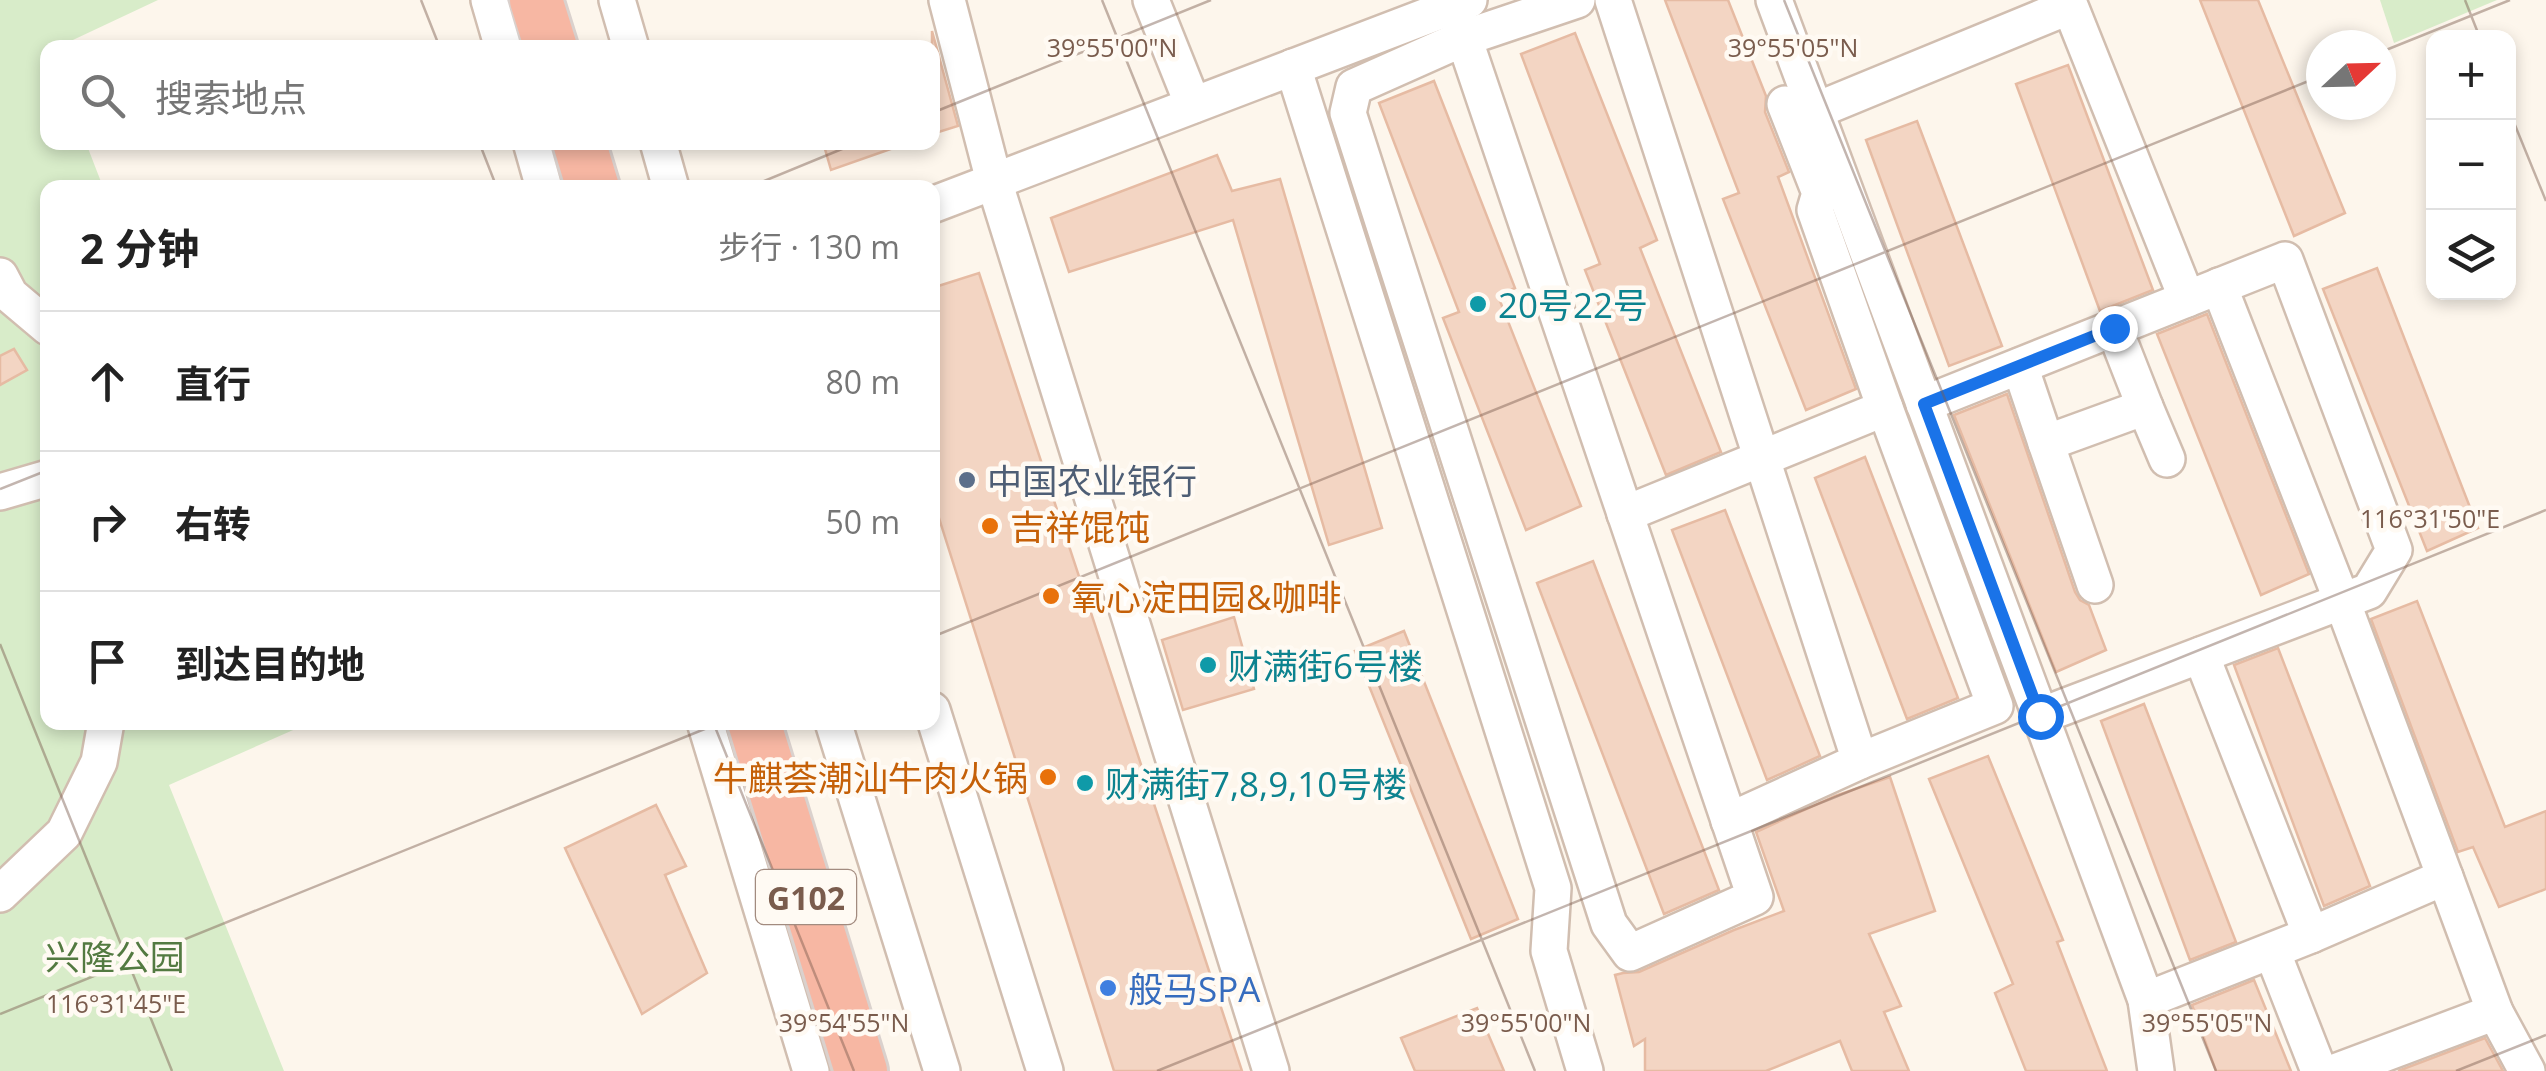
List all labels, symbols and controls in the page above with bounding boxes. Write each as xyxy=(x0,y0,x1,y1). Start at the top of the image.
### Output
text: 39°55'00"N xyxy=(1047,30,1177,64)
text: 39°55'05"N xyxy=(1728,30,1858,64)
north arrow xyxy=(2306,30,2396,120)
map controls xyxy=(2426,30,2516,300)
button: + xyxy=(2426,30,2516,120)
search box xyxy=(40,40,940,150)
icon: search xyxy=(75,68,130,123)
text: 搜索地点 xyxy=(155,71,307,123)
button: − xyxy=(2426,120,2516,210)
button: layers xyxy=(2426,210,2516,300)
text: 2 分钟 xyxy=(80,219,199,276)
text: 步行 · 130 m xyxy=(718,225,900,268)
place label: 20号22号 xyxy=(1498,281,1648,328)
marker: 20号22号 xyxy=(1467,293,1489,315)
route end xyxy=(2092,306,2138,352)
icon: ahead xyxy=(80,354,135,409)
text: 直行 xyxy=(175,357,251,409)
text: 80 m xyxy=(825,360,900,403)
place label: 中国农业银行 xyxy=(987,457,1197,504)
marker: 中国农业银行 xyxy=(956,469,978,491)
icon: right xyxy=(80,494,135,549)
text: 右转 xyxy=(175,497,251,549)
text: 50 m xyxy=(825,500,900,543)
text: 116°31'50"E xyxy=(2360,501,2500,535)
place label: 吉祥馄饨 xyxy=(1010,503,1150,550)
marker: 吉祥馄饨 xyxy=(979,515,1001,537)
place label: 氧心淀田园&咖啡 xyxy=(1071,573,1342,620)
marker: 氧心淀田园&咖啡 xyxy=(1040,585,1062,607)
icon: arrive xyxy=(80,634,135,689)
text: 到达目的地 xyxy=(175,637,365,689)
place label: 财满街6号楼 xyxy=(1228,642,1423,689)
marker: 财满街6号楼 xyxy=(1197,654,1219,676)
route start xyxy=(2018,694,2064,740)
place label: 牛麒荟潮汕牛肉火锅 xyxy=(713,754,1028,801)
place label: 财满街7,8,9,10号楼 xyxy=(1105,760,1407,807)
marker: 牛麒荟潮汕牛肉火锅 xyxy=(1037,766,1059,788)
marker: 财满街7,8,9,10号楼 xyxy=(1074,772,1096,794)
road number: G102 xyxy=(756,870,856,924)
park label: 兴隆公园 xyxy=(45,933,185,980)
place label: 般马SPA xyxy=(1128,965,1261,1012)
marker: 般马SPA xyxy=(1097,977,1119,999)
text: 116°31'45"E xyxy=(46,986,186,1020)
text: 39°54'55"N xyxy=(779,1005,909,1039)
text: 39°55'00"N xyxy=(1461,1005,1591,1039)
text: 39°55'05"N xyxy=(2142,1005,2272,1039)

